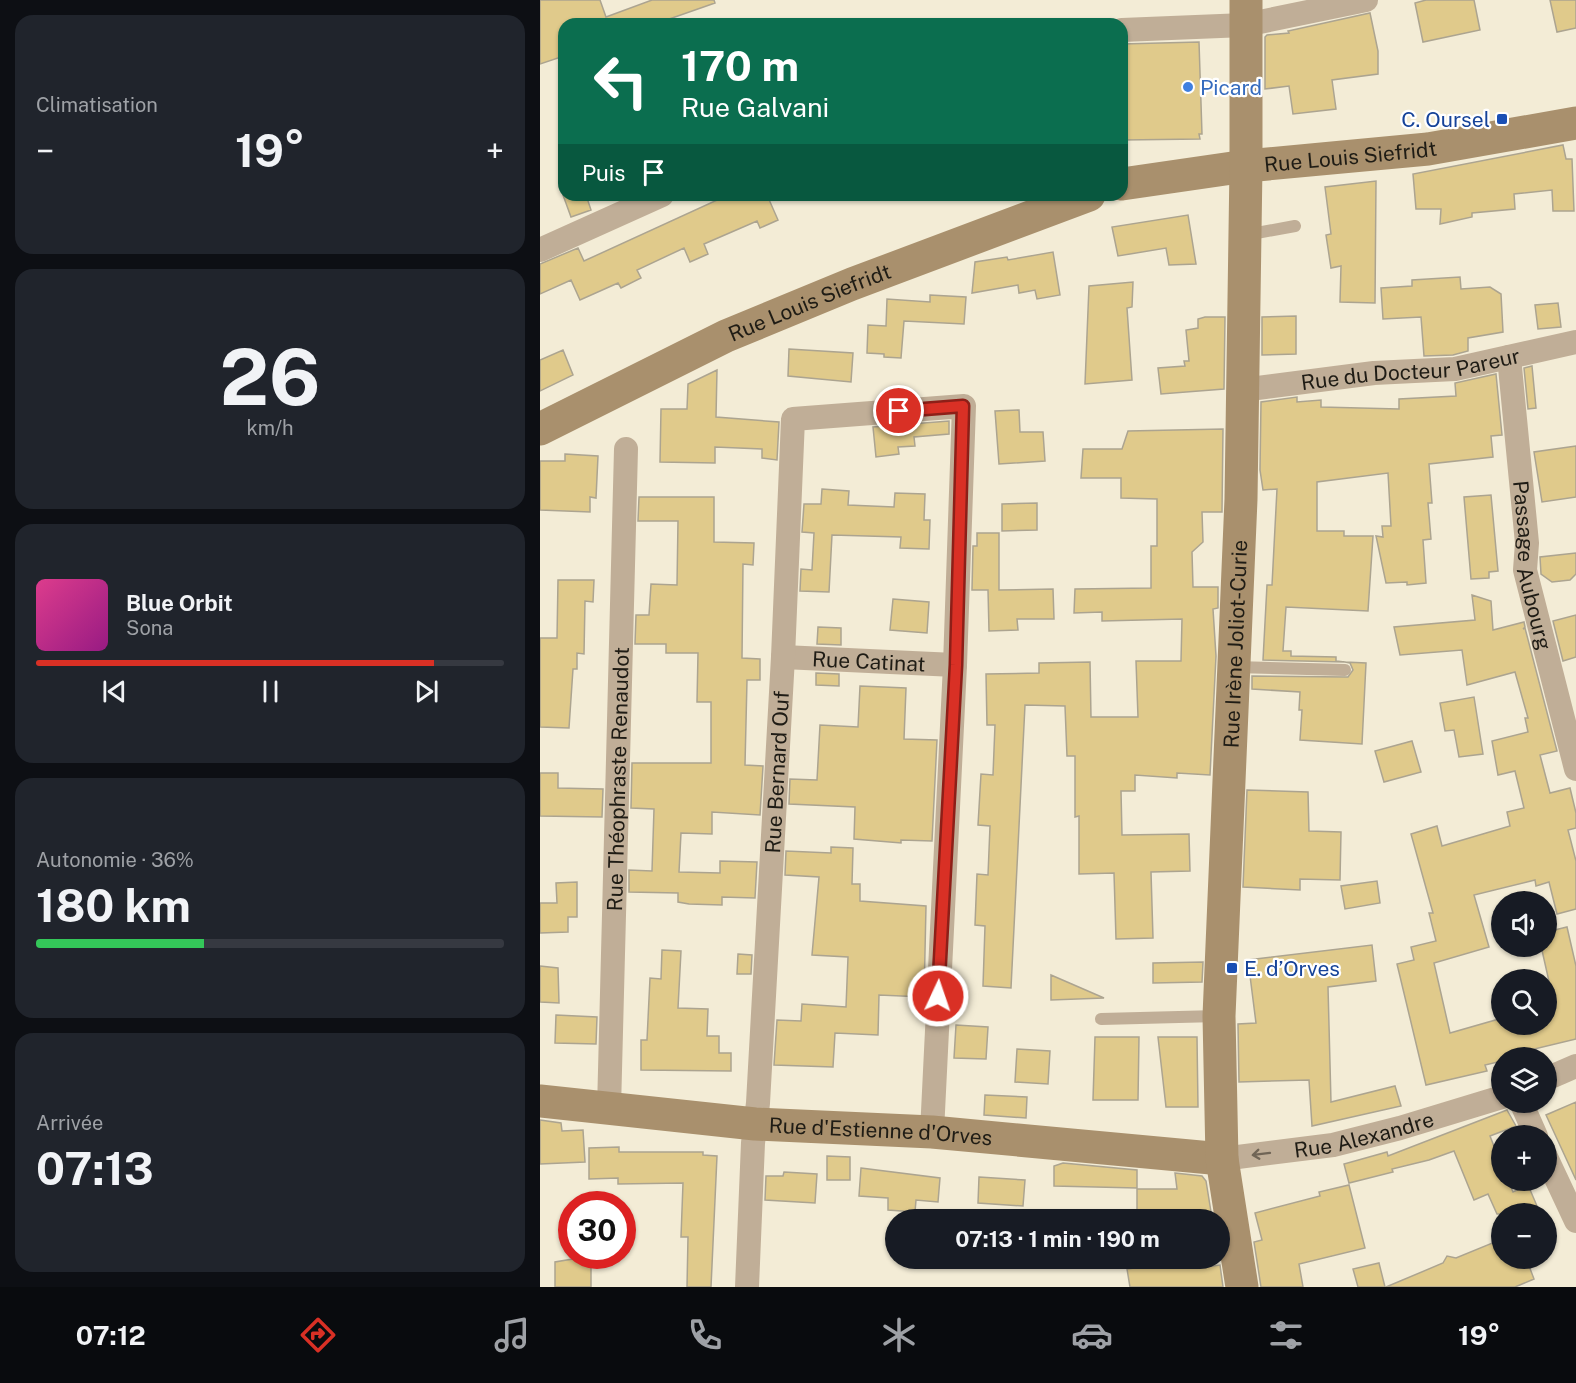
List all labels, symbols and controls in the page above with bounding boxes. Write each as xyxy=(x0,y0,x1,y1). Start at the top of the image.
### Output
text: 170 m xyxy=(681,41,799,90)
icon: left xyxy=(582,42,660,120)
place label: Picard xyxy=(1200,75,1262,100)
marker: Picard xyxy=(1181,80,1195,94)
text: Rue Galvani xyxy=(681,91,829,123)
text: Climatisation xyxy=(36,93,158,117)
place label: C. Oursel xyxy=(1401,107,1490,132)
marker: C. Oursel xyxy=(1495,112,1509,126)
text: 19° xyxy=(235,124,305,177)
text: − xyxy=(36,132,54,170)
text: + xyxy=(486,132,504,170)
street label: Rue Louis Siefridt xyxy=(1263,135,1439,177)
icon: arrive xyxy=(637,156,670,189)
text: Puis xyxy=(582,160,625,186)
street label: Rue Louis Siefridt xyxy=(724,258,894,346)
text: 26 xyxy=(219,331,321,423)
street label: Rue du Docteur Pareur xyxy=(1300,342,1522,395)
pin xyxy=(873,385,924,436)
icon: arrive xyxy=(882,394,915,427)
text: km/h xyxy=(246,416,294,440)
street label: Passage Aubourg xyxy=(1509,479,1557,653)
street label: Rue Irène Joliot-Curie xyxy=(1218,539,1252,749)
text: Blue Orbit xyxy=(126,590,233,616)
text: Sona xyxy=(126,616,173,640)
street label: Rue Catinat xyxy=(812,646,926,676)
street label: Rue Théophraste Renaudot xyxy=(602,647,633,912)
icon: previous xyxy=(98,675,131,708)
icon: pause xyxy=(254,675,287,708)
icon: next xyxy=(410,675,443,708)
street label: Rue Bernard Ouf xyxy=(760,690,794,854)
text: Autonomie · 36% xyxy=(36,848,194,872)
text: 180 km xyxy=(36,879,191,932)
map controls xyxy=(1491,891,1557,1269)
button: sound xyxy=(1491,891,1557,957)
place label: E. d’Orves xyxy=(1244,956,1340,981)
marker: E. d’Orves xyxy=(1225,961,1239,975)
position arrow xyxy=(906,964,970,1028)
button: search xyxy=(1491,969,1557,1035)
button: layers xyxy=(1491,1047,1557,1113)
street label: Rue Alexandre xyxy=(1292,1106,1437,1162)
text: Arrivée xyxy=(36,1111,103,1135)
street label: Rue d'Estienne d'Orves xyxy=(768,1112,993,1150)
button: + xyxy=(1491,1125,1557,1191)
text: 07:13 xyxy=(36,1142,154,1195)
one-way arrow xyxy=(1252,1148,1272,1159)
speed limit sign: 30 xyxy=(558,1191,636,1269)
button: − xyxy=(1491,1203,1557,1269)
text: 07:13 · 1 min · 190 m xyxy=(955,1226,1160,1252)
icon: directions xyxy=(297,1314,339,1356)
icon: music xyxy=(491,1314,533,1356)
icon: phone xyxy=(684,1314,726,1356)
icon: climate xyxy=(878,1314,920,1356)
icon: car xyxy=(1071,1314,1113,1356)
icon: filters xyxy=(1265,1314,1307,1356)
text: 07:12 xyxy=(76,1319,146,1351)
text: 19° xyxy=(1458,1319,1500,1351)

